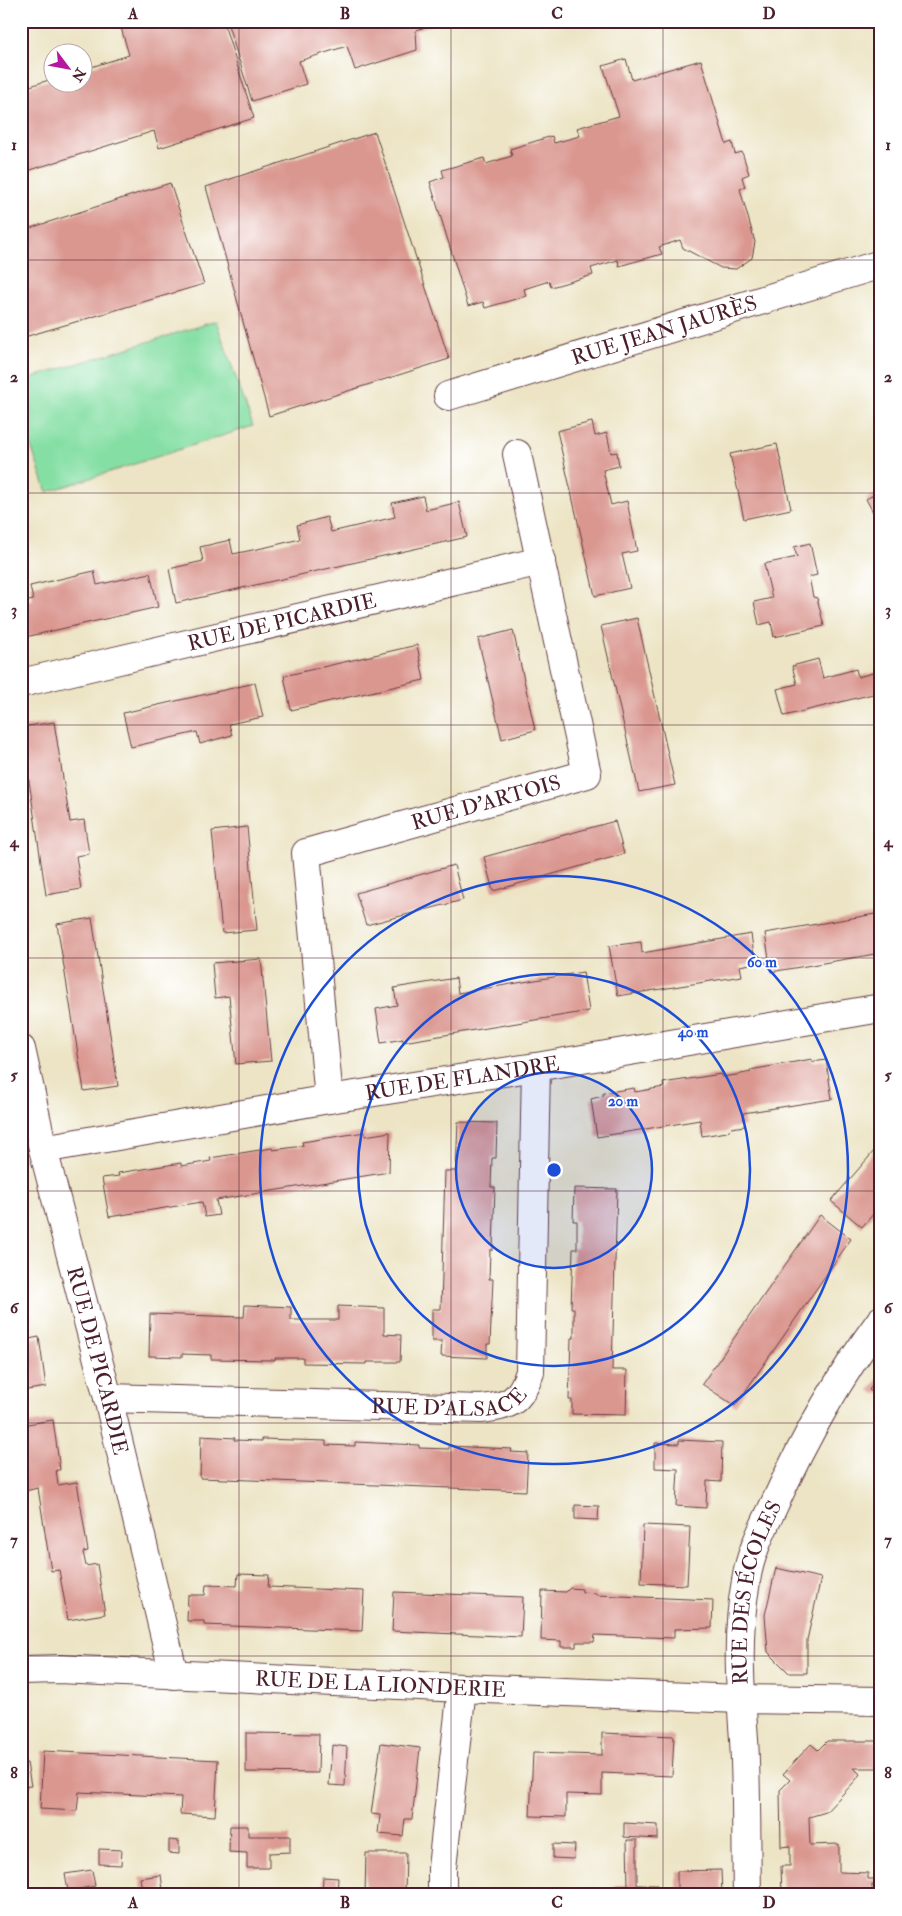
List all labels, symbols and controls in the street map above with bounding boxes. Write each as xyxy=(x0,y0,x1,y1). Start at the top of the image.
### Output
text: A xyxy=(127,4,139,24)
text: B xyxy=(340,4,350,24)
text: C xyxy=(551,4,563,24)
text: D xyxy=(762,4,776,24)
north arrow xyxy=(42,42,92,92)
text: N xyxy=(68,64,90,85)
text: 1 xyxy=(11,135,17,155)
text: 1 xyxy=(885,135,891,155)
street label: RUE JEAN JAURÈS xyxy=(568,290,760,372)
text: 2 xyxy=(10,367,18,387)
text: 2 xyxy=(884,367,892,387)
street label: RUE DE PICARDIE xyxy=(185,587,379,657)
text: 3 xyxy=(11,600,17,620)
text: 3 xyxy=(885,600,891,620)
street label: RUE D'ARTOIS xyxy=(408,769,564,837)
text: 4 xyxy=(9,832,20,852)
text: 4 xyxy=(883,832,894,852)
text: 60 m xyxy=(747,953,777,972)
text: 40 m xyxy=(677,1023,709,1042)
street label: RUE DE FLANDRE xyxy=(363,1050,561,1107)
text: 5 xyxy=(10,1065,18,1085)
text: 5 xyxy=(884,1065,892,1085)
text: 20 m xyxy=(608,1092,638,1111)
centre of rings xyxy=(545,1161,563,1179)
street label: RUE DE PICARDIE xyxy=(60,1264,134,1457)
text: 6 xyxy=(10,1298,20,1318)
text: 6 xyxy=(884,1298,894,1318)
street label: RUE D'ALSACE xyxy=(371,1382,533,1423)
street label: RUE DES ÉCOLES xyxy=(727,1496,788,1685)
text: 7 xyxy=(10,1530,18,1550)
text: 7 xyxy=(884,1530,892,1550)
street label: RUE DE LA LIONDERIE xyxy=(254,1665,507,1704)
text: 8 xyxy=(10,1763,18,1783)
text: 8 xyxy=(884,1763,892,1783)
text: A xyxy=(127,1893,139,1913)
text: B xyxy=(340,1893,350,1913)
text: C xyxy=(551,1893,563,1913)
text: D xyxy=(762,1893,776,1913)

